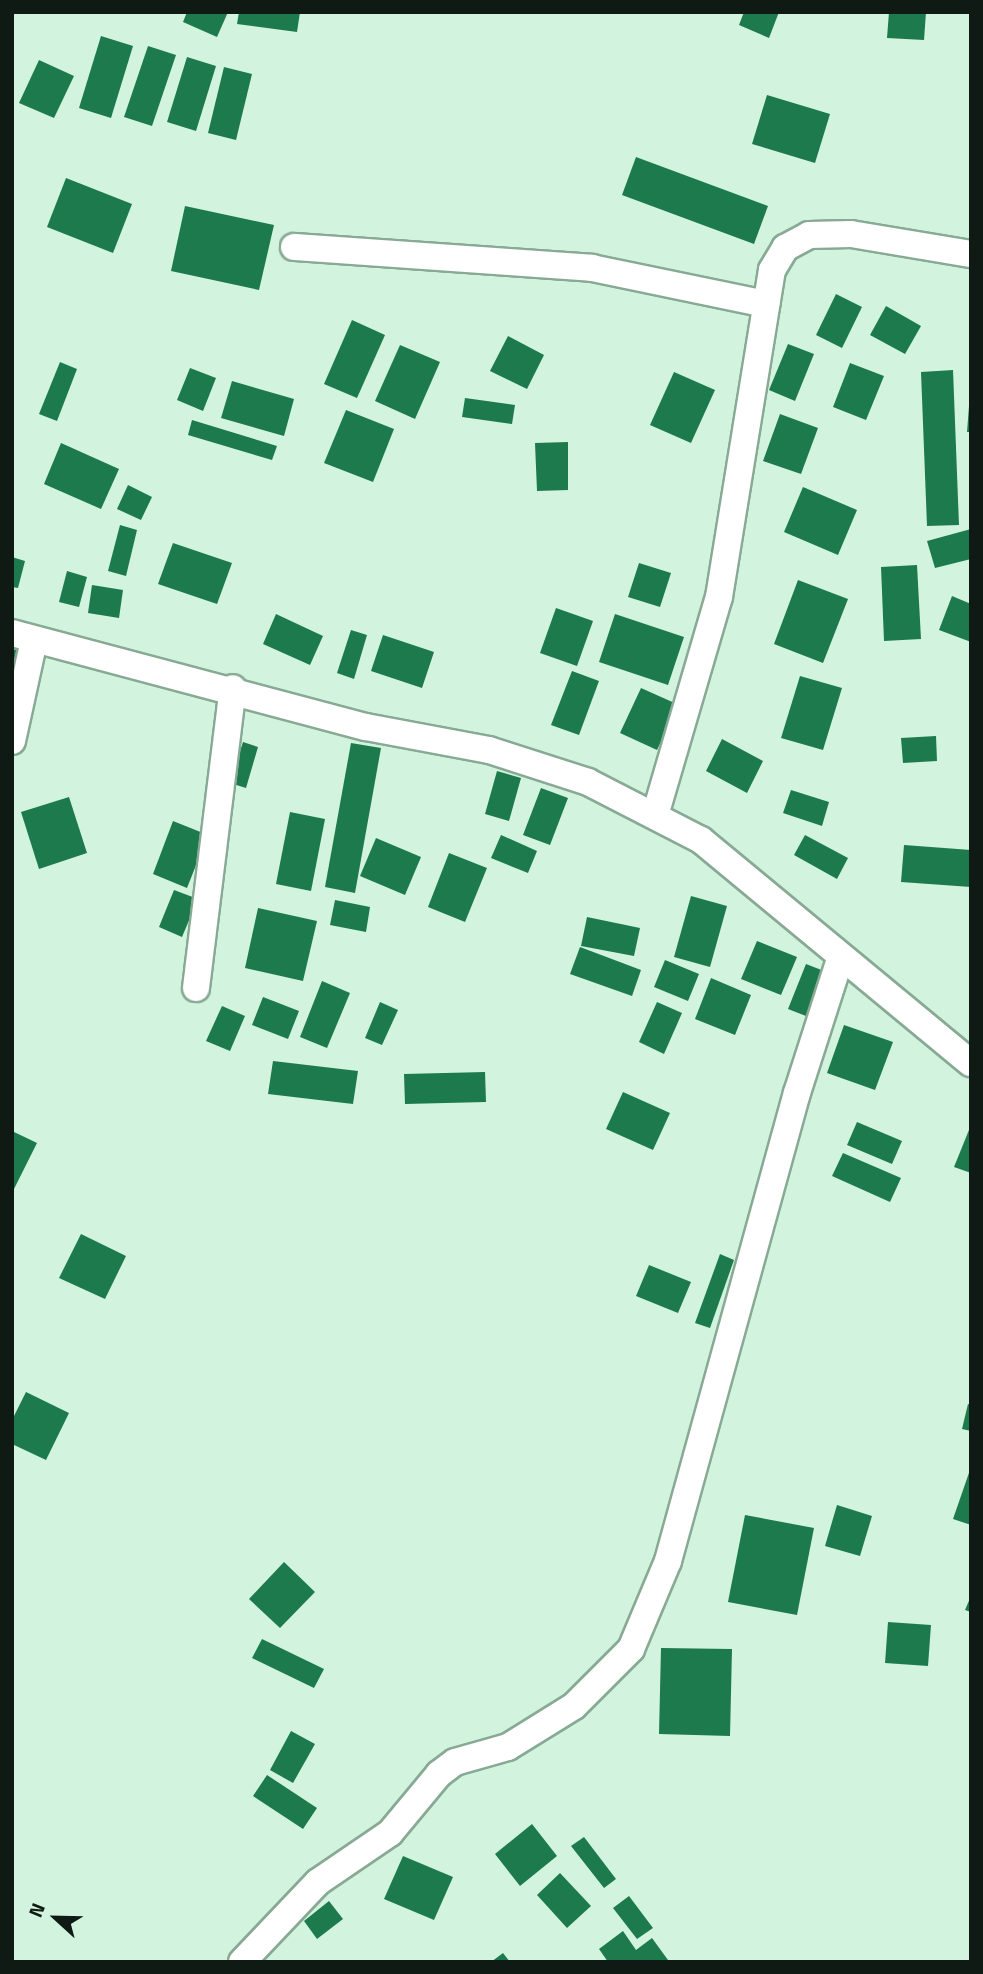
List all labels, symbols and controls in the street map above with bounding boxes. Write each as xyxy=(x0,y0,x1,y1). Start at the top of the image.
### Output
north arrow xyxy=(21,1883,91,1953)
text: N xyxy=(20,1898,52,1921)

